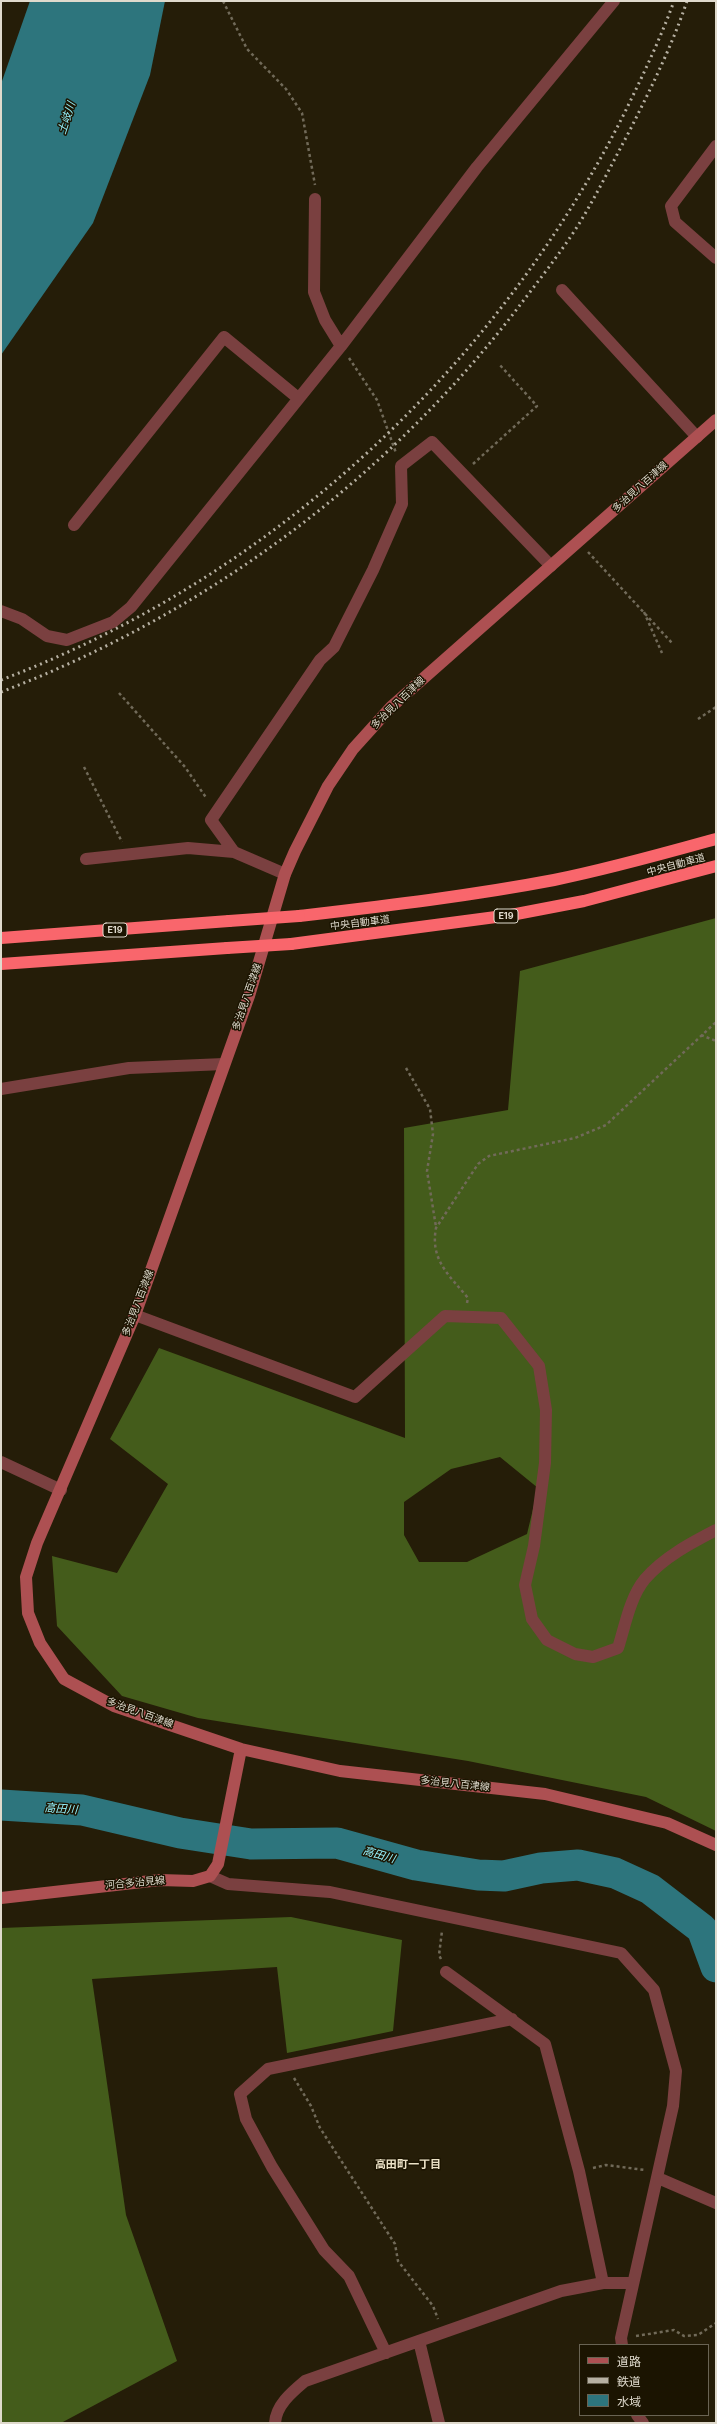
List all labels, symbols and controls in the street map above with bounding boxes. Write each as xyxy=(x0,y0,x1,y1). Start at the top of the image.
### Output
water label: 土岐川 xyxy=(56,100,78,136)
street label: 多治見八百津線 xyxy=(610,459,670,515)
street label: 多治見八百津線 xyxy=(369,674,427,732)
street label: 中央自動車道 xyxy=(645,851,707,879)
road number: E19 xyxy=(494,909,518,923)
street label: 中央自動車道 xyxy=(329,913,391,933)
road number: E19 xyxy=(103,923,127,937)
street label: 多治見八百津線 xyxy=(230,962,264,1032)
street label: 多治見八百津線 xyxy=(120,1268,156,1338)
street label: 多治見八百津線 xyxy=(105,1695,175,1731)
street label: 多治見八百津線 xyxy=(420,1774,490,1794)
water label: 高田川 xyxy=(44,1801,78,1817)
water label: 高田川 xyxy=(361,1844,397,1866)
street label: 河合多治見線 xyxy=(105,1874,165,1892)
district label: 高田町一丁目 xyxy=(375,2158,441,2172)
legend xyxy=(579,2344,709,2416)
text: 道路 xyxy=(617,2354,641,2369)
text: 鉄道 xyxy=(617,2374,641,2389)
text: 水域 xyxy=(617,2394,641,2409)

